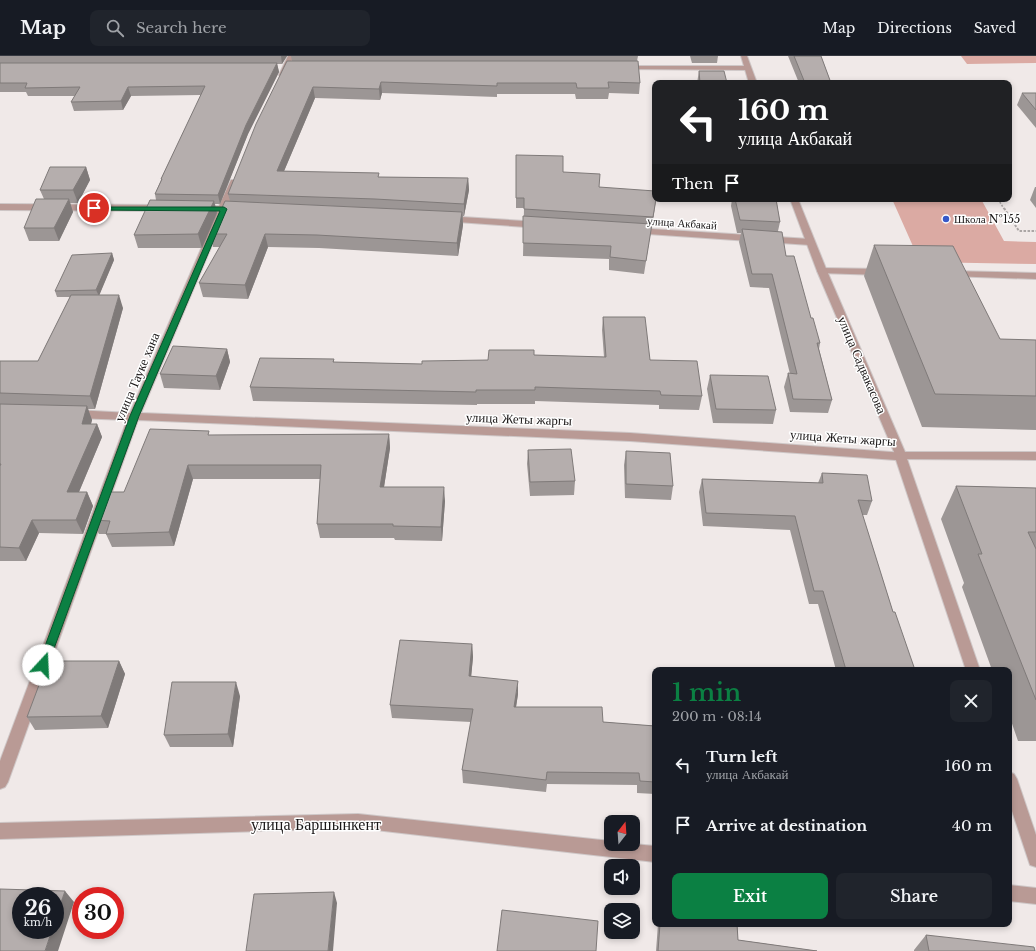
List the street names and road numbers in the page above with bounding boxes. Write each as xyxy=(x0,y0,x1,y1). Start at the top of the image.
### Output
street label: улица Акбакай xyxy=(647,214,717,232)
street label: улица Садвакасова xyxy=(834,314,890,417)
street label: улица Тауке хана xyxy=(111,330,164,424)
street label: улица Жеты жаргы xyxy=(466,409,573,429)
street label: улица Жеты жаргы xyxy=(790,426,897,450)
street label: улица Баршынкент xyxy=(251,814,381,834)

